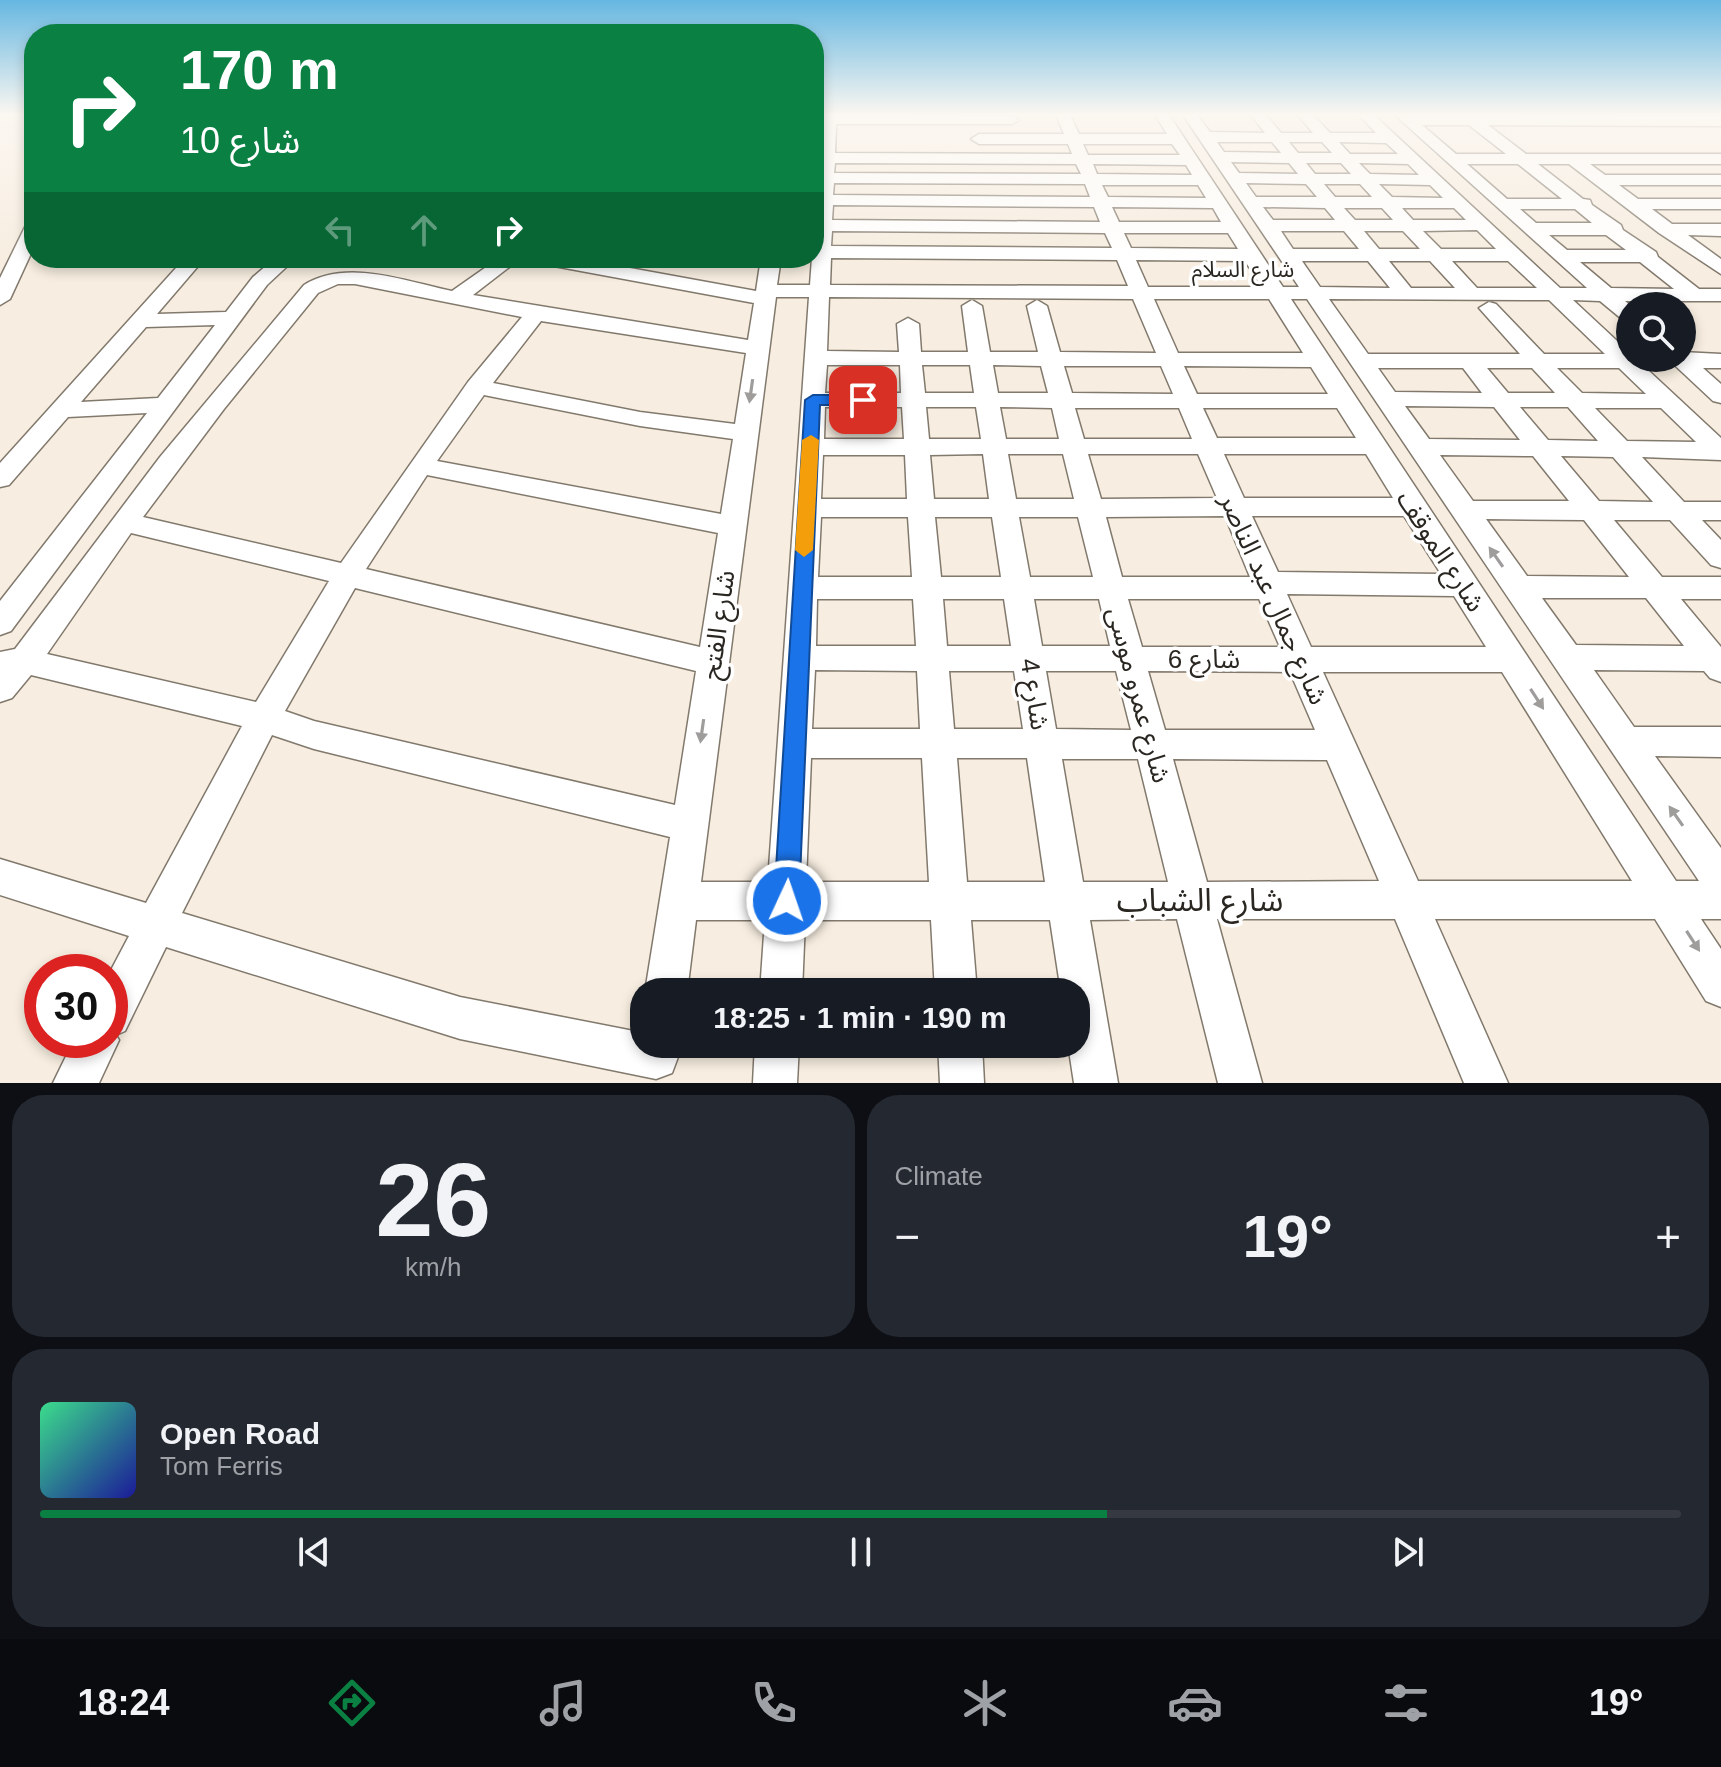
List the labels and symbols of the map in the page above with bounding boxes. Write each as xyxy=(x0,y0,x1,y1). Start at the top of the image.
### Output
street label: شارع السلام xyxy=(1192,257,1294,286)
pin xyxy=(829,366,897,434)
one-way arrow xyxy=(744,378,757,403)
street label: شارع الموقف xyxy=(1387,485,1491,619)
street label: شارع جمال عبد الناصر xyxy=(1210,488,1334,711)
one-way arrow xyxy=(1489,546,1504,567)
street label: شارع الفتح xyxy=(695,568,745,682)
street label: شارع عمرو موسى xyxy=(1097,604,1177,787)
street label: شارع 6 xyxy=(1168,644,1240,678)
street label: شارع 4 xyxy=(1011,656,1055,733)
one-way arrow xyxy=(1529,688,1543,710)
one-way arrow xyxy=(696,719,709,744)
one-way arrow xyxy=(1669,806,1684,827)
position arrow xyxy=(745,859,829,943)
street label: شارع الشباب xyxy=(1117,882,1283,924)
one-way arrow xyxy=(1685,931,1700,952)
speed limit sign: 30 xyxy=(24,954,128,1058)

